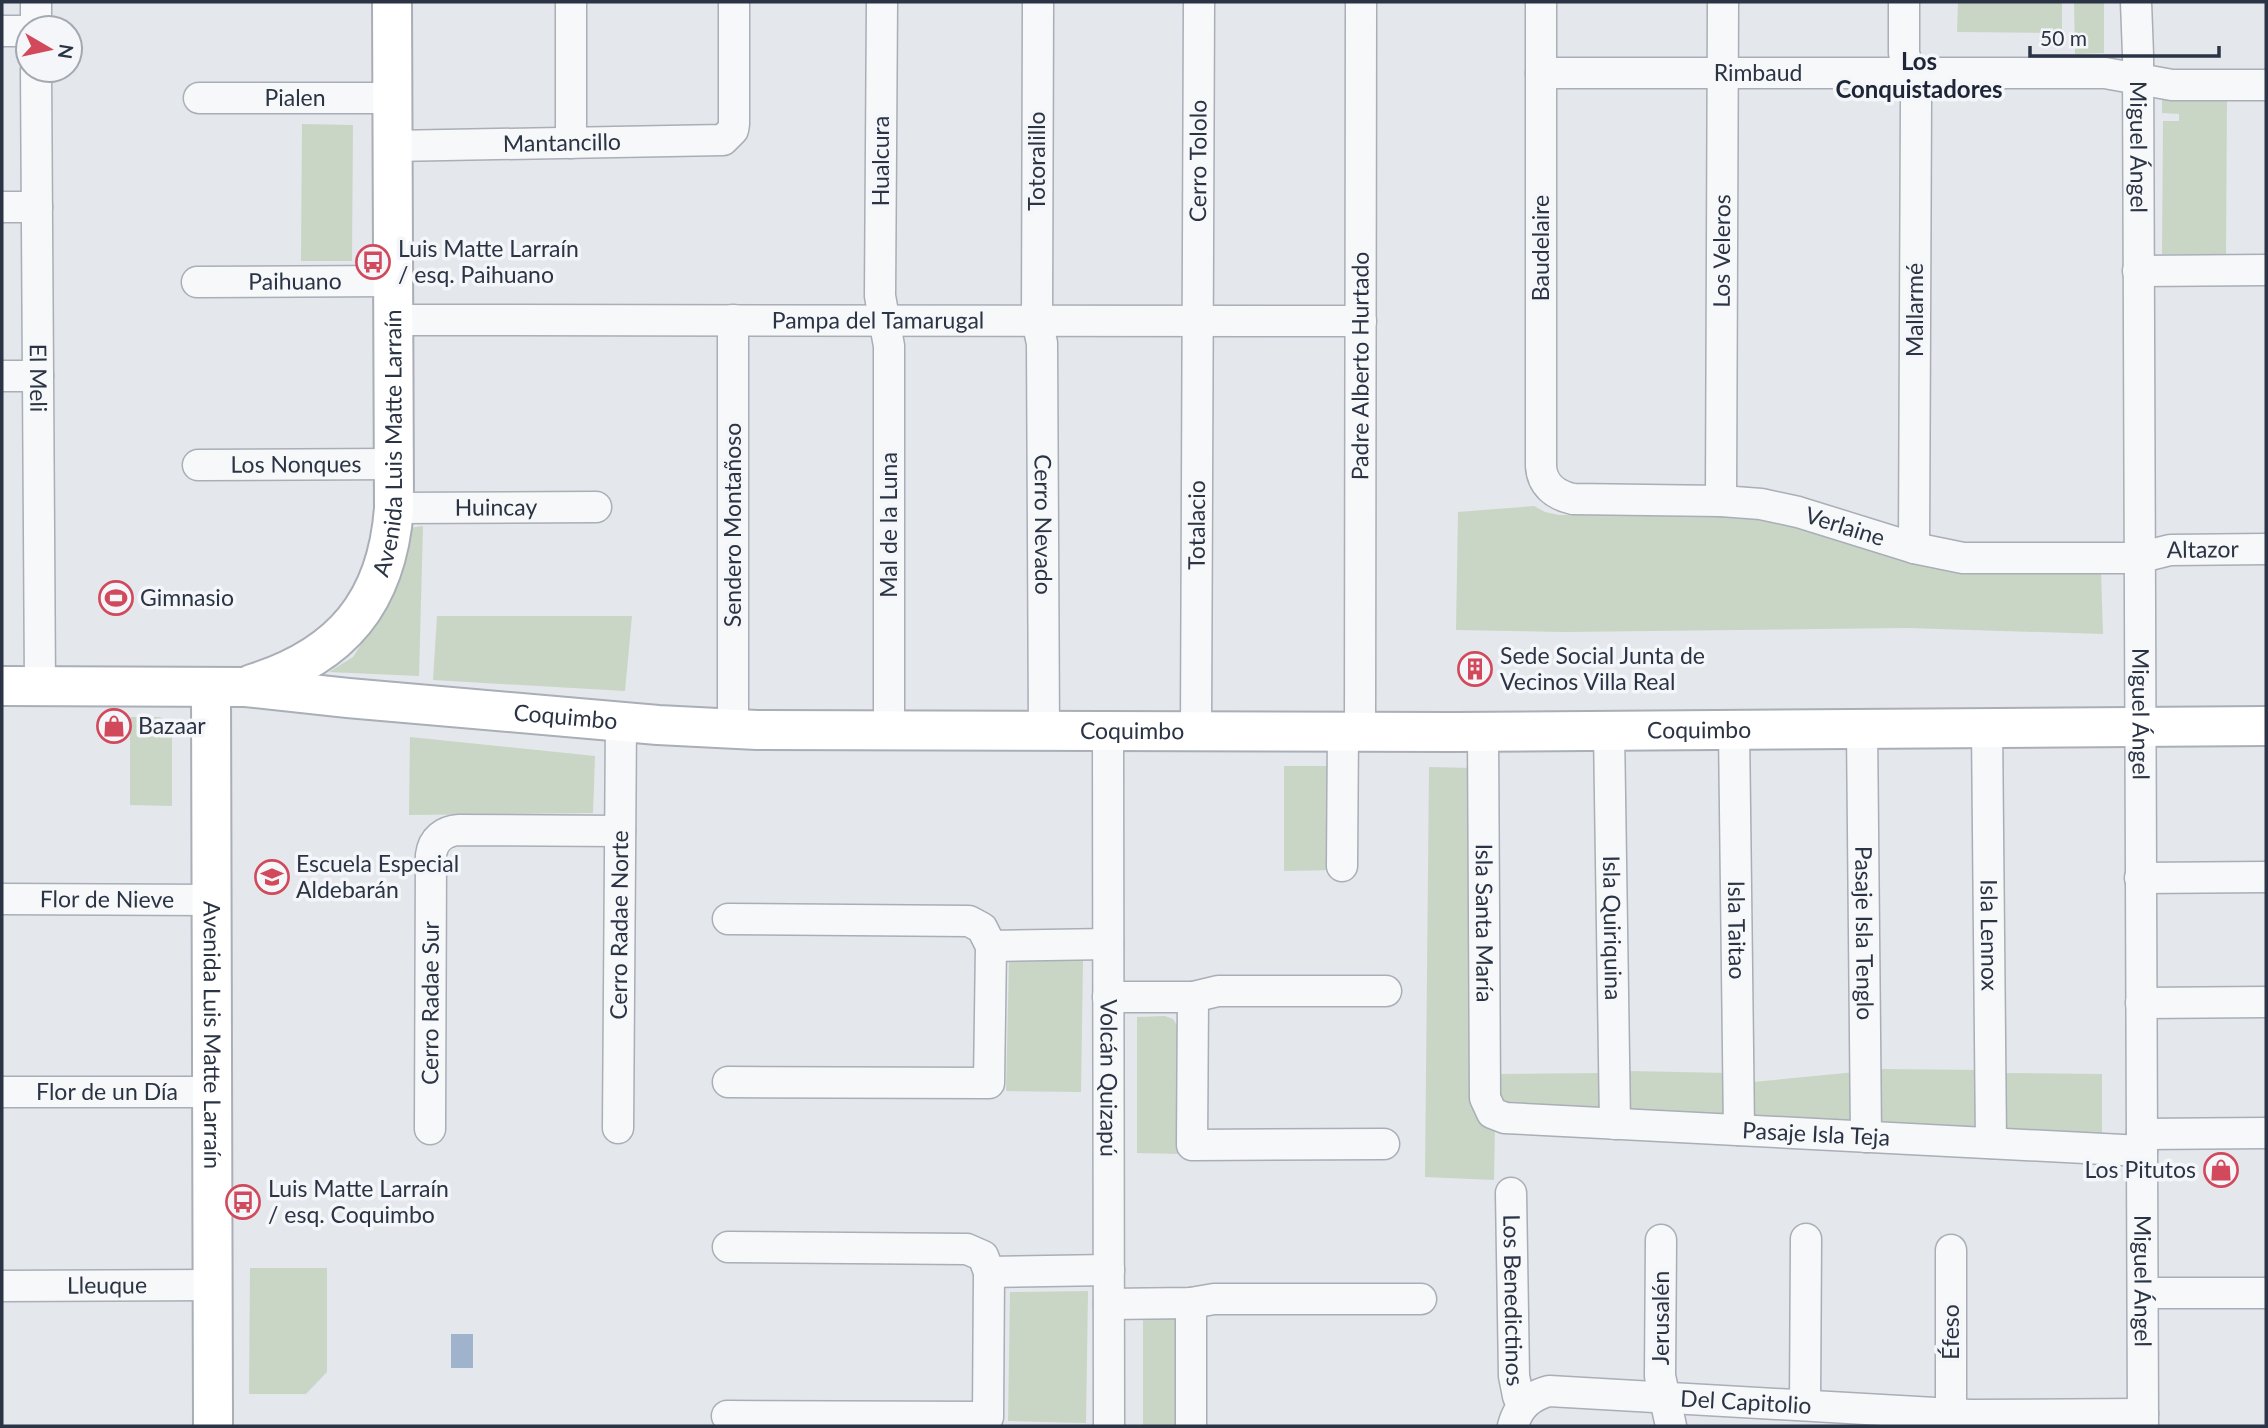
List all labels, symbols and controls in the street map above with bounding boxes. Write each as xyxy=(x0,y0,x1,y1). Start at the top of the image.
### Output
north arrow xyxy=(14,14,84,84)
scale bar xyxy=(2030,14,2219,58)
text: 50 m xyxy=(2040,25,2087,50)
text: N xyxy=(54,43,79,61)
district label: Los Conquistadores xyxy=(1835,46,2003,103)
street label: Rimbaud xyxy=(1714,58,1802,86)
street label: Miguel Ángel xyxy=(2125,81,2154,213)
street label: Pialen xyxy=(264,83,326,111)
street label: Cerro Tololo xyxy=(1183,100,1212,222)
street label: Totoralillo xyxy=(1022,111,1050,211)
street label: Hualcura xyxy=(866,116,894,206)
street label: Mantancillo xyxy=(503,127,621,157)
street label: Los Veleros xyxy=(1707,194,1735,308)
street label: Baudelaire xyxy=(1526,195,1554,301)
place label: Luis Matte Larraín / esq. Paihuano xyxy=(398,234,579,288)
bus stop icon: Luis Matte Larraín / esq. Paihuano xyxy=(354,243,392,281)
street label: Padre Alberto Hurtado xyxy=(1345,252,1374,480)
street label: Mallarmé xyxy=(1900,263,1928,357)
street label: Paihuano xyxy=(248,266,342,295)
street label: Pampa del Tamarugal xyxy=(772,305,984,334)
street label: Avenida Luis Matte Larraín xyxy=(366,309,407,580)
street label: El Meli xyxy=(25,344,53,412)
street label: Sendero Montañoso xyxy=(718,423,746,627)
street label: Los Nonques xyxy=(231,449,362,478)
street label: Mal de la Luna xyxy=(874,452,902,598)
street label: Cerro Nevado xyxy=(1030,454,1058,595)
street label: Totalacio xyxy=(1182,480,1210,570)
street label: Huincay xyxy=(455,492,537,521)
street label: Verlaine xyxy=(1802,500,1889,551)
street label: Altazor xyxy=(2166,534,2240,563)
sports icon: Gimnasio xyxy=(97,579,135,617)
place label: Gimnasio xyxy=(140,583,234,611)
place label: Sede Social Junta de Vecinos Villa Real xyxy=(1500,641,1705,695)
street label: Miguel Ángel xyxy=(2127,648,2156,780)
building icon: Sede Social Junta de Vecinos Villa Real xyxy=(1456,650,1494,688)
street label: Coquimbo xyxy=(513,697,619,734)
shop icon: Bazaar xyxy=(95,707,133,745)
place label: Bazaar xyxy=(138,711,206,739)
street label: Coquimbo xyxy=(1647,715,1751,744)
street label: Coquimbo xyxy=(1080,716,1184,744)
street label: Cerro Radae Norte xyxy=(604,830,633,1020)
street label: Isla Santa María xyxy=(1471,844,1499,1002)
street label: Pasaje Isla Tenglo xyxy=(1850,846,1880,1020)
place label: Escuela Especial Aldebarán xyxy=(296,849,459,903)
street label: Isla Quiriquina xyxy=(1598,855,1628,1001)
school or university icon: Escuela Especial Aldebarán xyxy=(253,858,291,896)
street label: Isla Lennox xyxy=(1975,879,2005,991)
street label: Isla Taitao xyxy=(1723,880,1752,980)
street label: Flor de Nieve xyxy=(40,884,174,913)
street label: Avenida Luis Matte Larraín xyxy=(199,901,227,1169)
street label: Cerro Radae Sur xyxy=(415,920,444,1085)
street label: Volcán Quizapú xyxy=(1095,999,1124,1157)
street label: Flor de un Día xyxy=(36,1077,178,1105)
street label: Pasaje Isla Teja xyxy=(1742,1115,1891,1151)
shop icon: Los Pitutos xyxy=(2202,1151,2240,1189)
place label: Los Pitutos xyxy=(2085,1155,2196,1183)
place label: Luis Matte Larraín / esq. Coquimbo xyxy=(268,1174,449,1228)
bus stop icon: Luis Matte Larraín / esq. Coquimbo xyxy=(224,1183,262,1221)
street label: Los Benedictinos xyxy=(1498,1214,1531,1388)
street label: Miguel Ángel xyxy=(2129,1215,2158,1347)
street label: Lleuque xyxy=(67,1270,147,1299)
street label: Jerusalén xyxy=(1646,1271,1674,1365)
street label: Éfeso xyxy=(1936,1304,1964,1360)
street label: Del Capitolio xyxy=(1680,1384,1812,1419)

